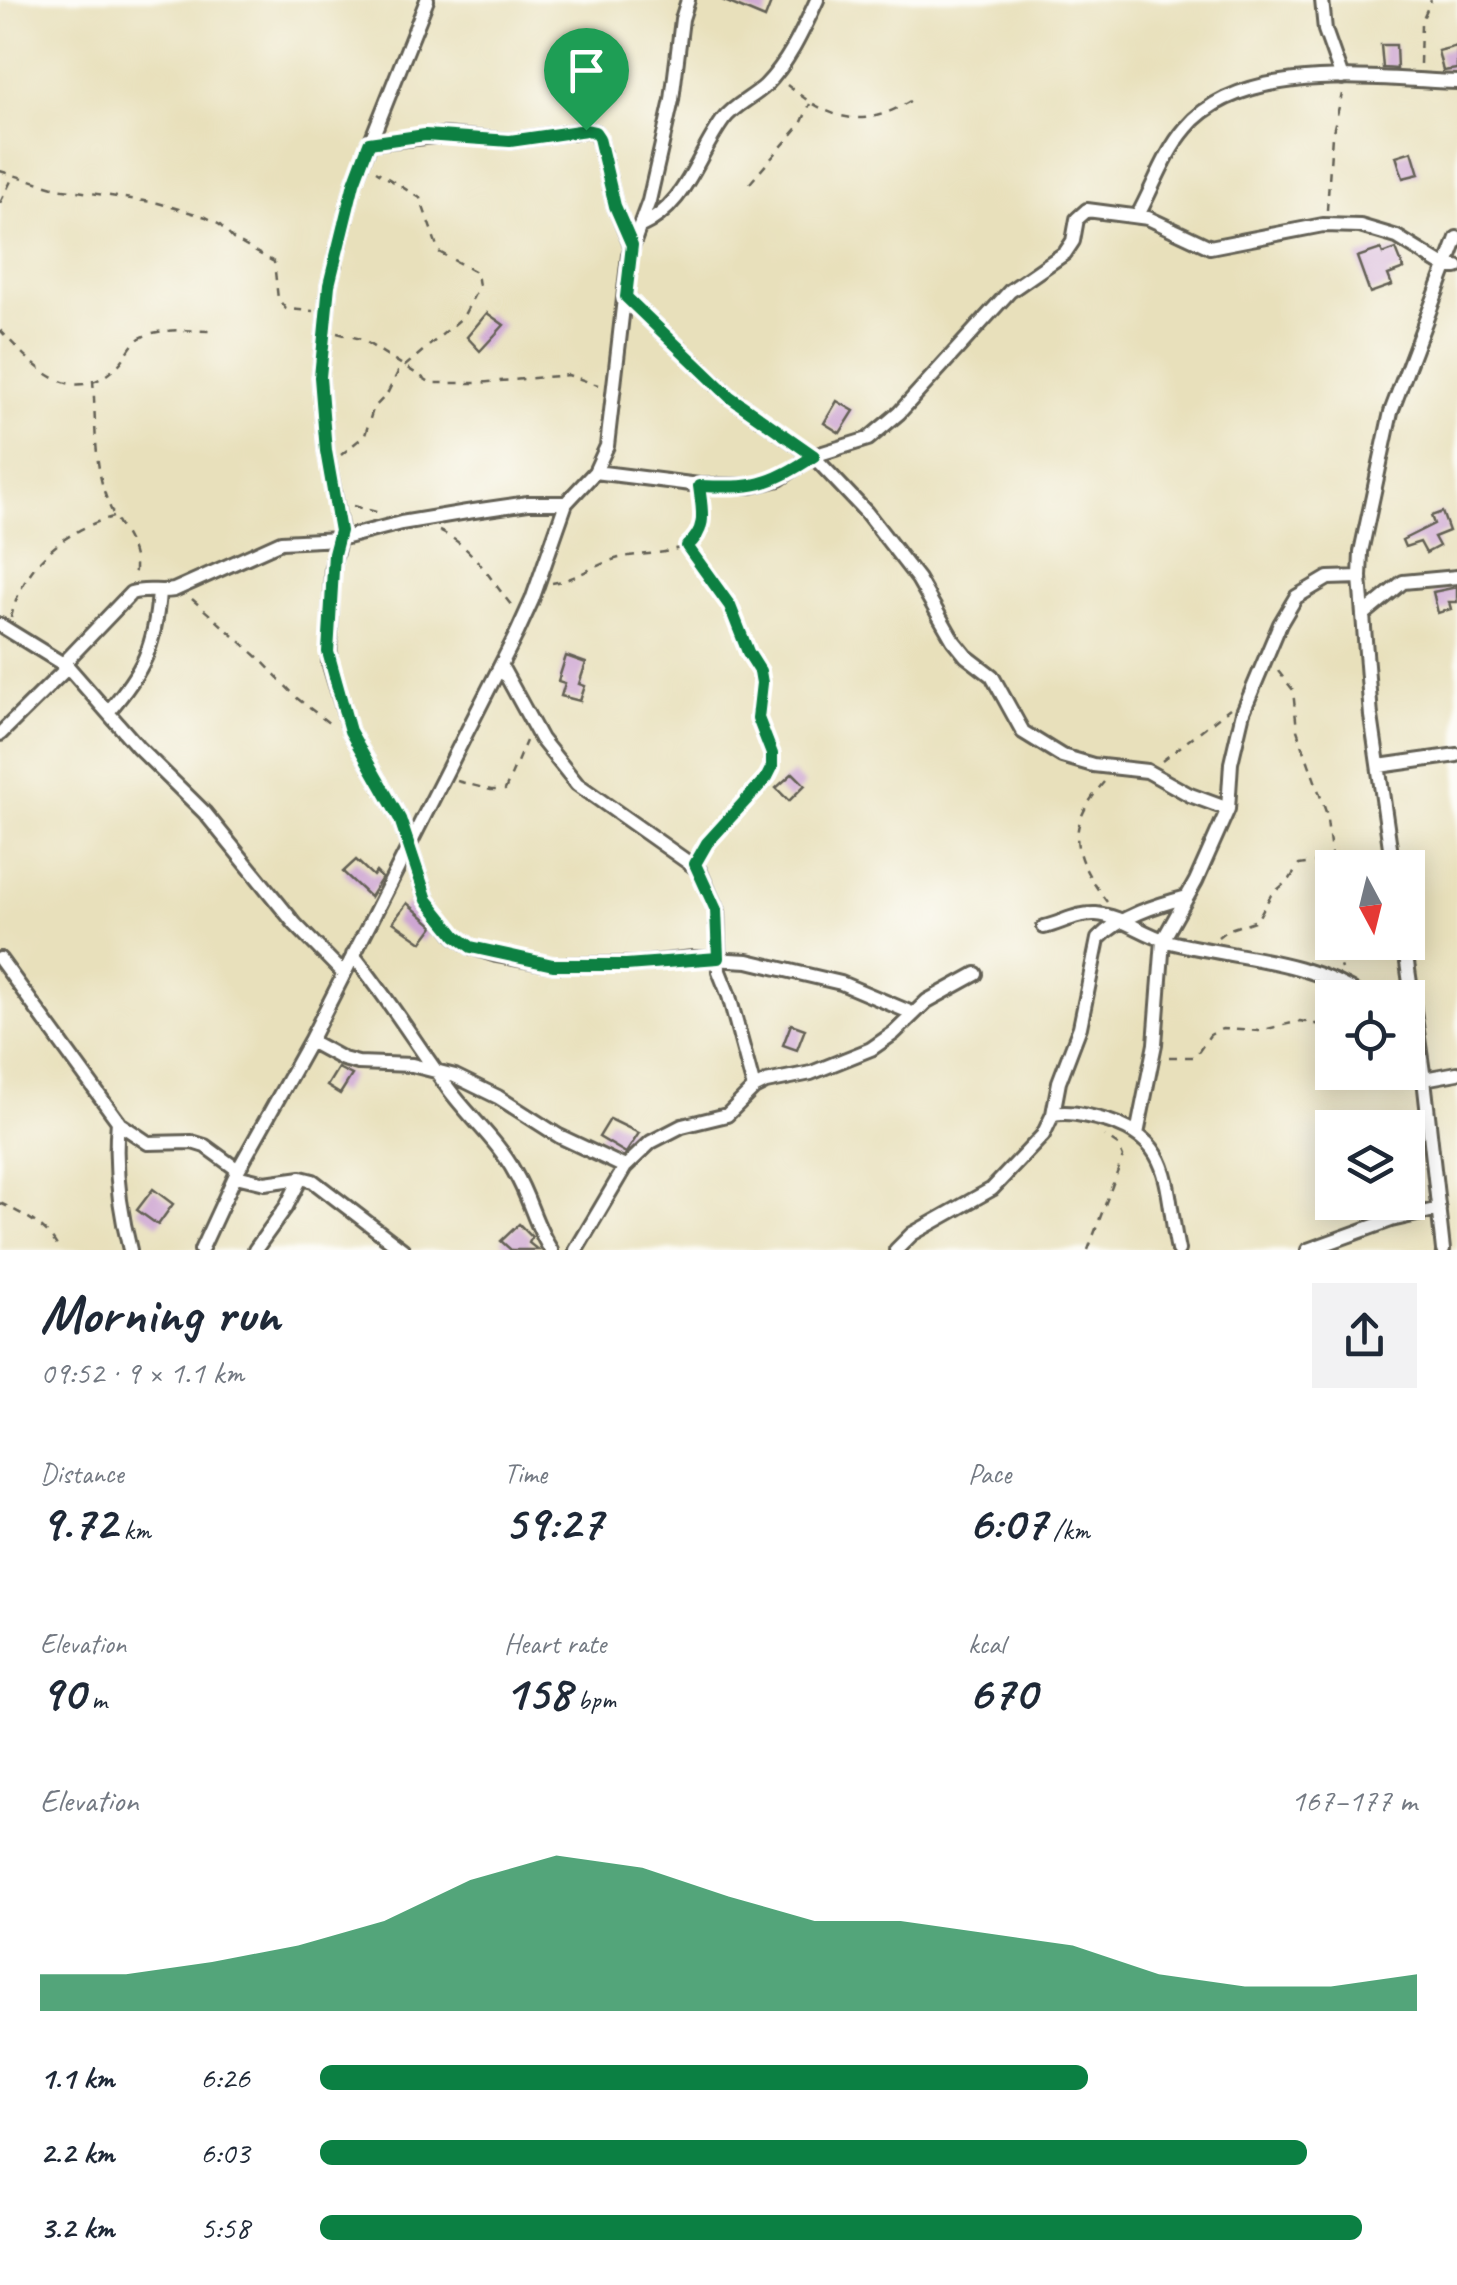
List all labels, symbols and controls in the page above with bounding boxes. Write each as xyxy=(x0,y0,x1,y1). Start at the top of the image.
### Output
pin xyxy=(544,28,629,131)
icon: arrive xyxy=(559,43,614,98)
north arrow xyxy=(1315,850,1425,960)
map controls xyxy=(1315,850,1425,1220)
button: locate xyxy=(1315,980,1425,1090)
button: layers xyxy=(1315,1110,1425,1220)
text: Morning run xyxy=(40,1279,280,1349)
button: share xyxy=(1312,1283,1417,1388)
text: 09:52 · 9 × 1.1 km xyxy=(40,1352,244,1393)
text: Distance xyxy=(40,1456,124,1491)
text: Time xyxy=(504,1456,547,1491)
text: Pace xyxy=(968,1456,1011,1491)
text: 9.72 xyxy=(40,1491,117,1554)
text: 59:27 xyxy=(504,1491,602,1554)
text: 6:07 xyxy=(968,1491,1046,1554)
text: km xyxy=(117,1512,151,1547)
text: /km xyxy=(1046,1512,1090,1547)
text: Elevation xyxy=(40,1626,126,1661)
text: Heart rate xyxy=(504,1626,606,1661)
text: kcal xyxy=(968,1626,1005,1661)
text: 90 xyxy=(40,1661,84,1724)
text: 158 xyxy=(504,1661,571,1724)
text: 670 xyxy=(968,1661,1036,1724)
text: m xyxy=(84,1682,107,1717)
text: bpm xyxy=(571,1682,616,1717)
text: Elevation xyxy=(40,1780,138,1821)
text: 167–177 m xyxy=(1291,1780,1417,1821)
text: 1.1 km xyxy=(40,2057,114,2098)
text: 6:26 xyxy=(200,2057,250,2098)
text: 2.2 km xyxy=(40,2132,114,2173)
text: 6:03 xyxy=(200,2132,250,2173)
text: 3.2 km xyxy=(40,2207,114,2248)
text: 5:58 xyxy=(200,2207,250,2248)

